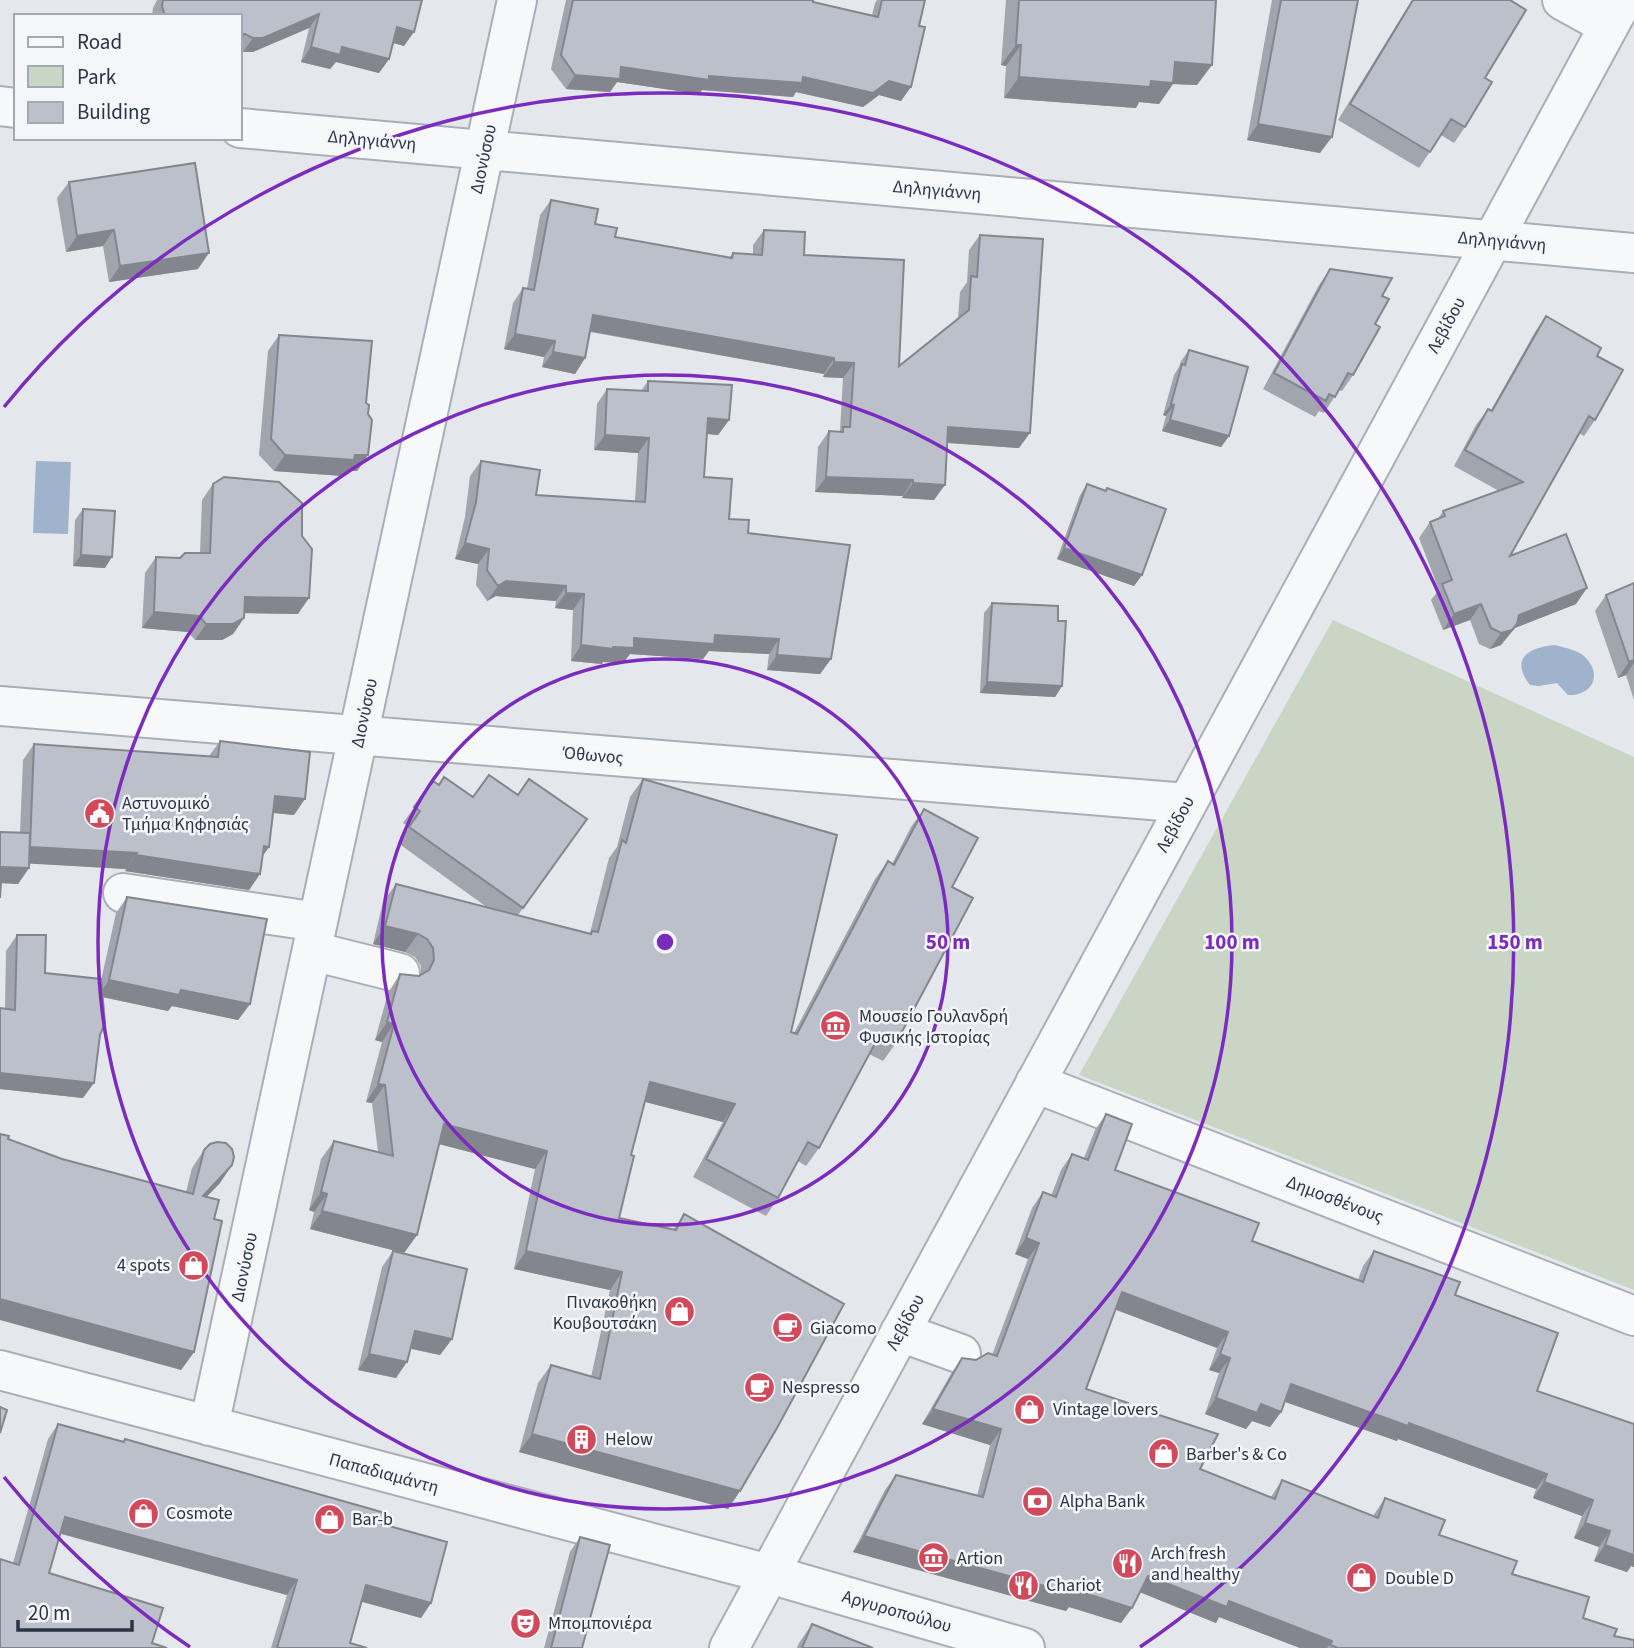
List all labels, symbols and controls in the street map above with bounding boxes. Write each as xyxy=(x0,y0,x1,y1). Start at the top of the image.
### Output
legend xyxy=(14,14,242,140)
text: Road xyxy=(77,27,122,57)
text: Park xyxy=(77,62,117,92)
text: Building xyxy=(77,97,151,127)
street label: Διονύσου xyxy=(464,122,503,196)
street label: Δηληγιάννη xyxy=(327,124,417,157)
street label: Δηληγιάννη xyxy=(892,174,982,207)
street label: Δηληγιάννη xyxy=(1457,225,1547,258)
street label: Λεβίδου xyxy=(1421,293,1472,358)
street label: Διονύσου xyxy=(345,676,384,750)
street label: Όθωνος xyxy=(561,740,625,771)
place label: Αστυνομικό Τμήμα Κηφησιάς xyxy=(122,791,249,837)
street label: Λεβίδου xyxy=(1150,792,1201,857)
public building icon: Αστυνομικό Τμήμα Κηφησιάς xyxy=(82,796,116,830)
text: 50 m xyxy=(926,927,970,957)
text: 100 m xyxy=(1204,927,1260,957)
text: 150 m xyxy=(1487,927,1543,957)
centre of rings xyxy=(653,930,677,954)
place label: Μουσείο Γουλανδρή Φυσικής Ιστορίας xyxy=(859,1004,1008,1050)
museum icon: Μουσείο Γουλανδρή Φυσικής Ιστορίας xyxy=(819,1009,853,1043)
street label: Δημοσθένους xyxy=(1283,1170,1387,1230)
street label: Διονύσου xyxy=(225,1230,264,1304)
shop icon: 4 spots xyxy=(176,1248,210,1282)
place label: 4 spots xyxy=(117,1253,170,1278)
place label: Πινακοθήκη Κουβουτσάκη xyxy=(553,1290,657,1336)
street label: Λεβίδου xyxy=(880,1290,931,1355)
shop icon: Πινακοθήκη Κουβουτσάκη xyxy=(663,1295,697,1329)
cafe icon: Giacomo xyxy=(770,1311,804,1345)
place label: Giacomo xyxy=(810,1316,877,1341)
cafe icon: Nespresso xyxy=(742,1370,776,1404)
place label: Nespresso xyxy=(782,1375,860,1400)
shop icon: Vintage lovers xyxy=(1013,1392,1047,1426)
place label: Vintage lovers xyxy=(1053,1397,1158,1422)
building icon: Helow xyxy=(565,1422,599,1456)
place label: Helow xyxy=(605,1427,653,1452)
shop icon: Barber's & Co xyxy=(1146,1437,1180,1471)
place label: Barber's & Co xyxy=(1186,1442,1287,1467)
street label: Παπαδιαμάντη xyxy=(326,1447,441,1500)
bank icon: Alpha Bank xyxy=(1020,1484,1054,1518)
place label: Alpha Bank xyxy=(1060,1489,1145,1514)
shop icon: Cosmote xyxy=(126,1496,160,1530)
place label: Cosmote xyxy=(166,1501,233,1526)
shop icon: Bar-b xyxy=(312,1502,346,1536)
place label: Bar-b xyxy=(352,1507,393,1532)
museum icon: Artion xyxy=(917,1541,951,1575)
place label: Arch fresh and healthy xyxy=(1151,1541,1241,1587)
place label: Artion xyxy=(957,1546,1003,1571)
restaurant icon: Arch fresh and healthy xyxy=(1111,1546,1145,1580)
shop icon: Double D xyxy=(1345,1561,1379,1595)
place label: Double D xyxy=(1385,1566,1454,1591)
restaurant icon: Chariot xyxy=(1006,1568,1040,1602)
place label: Chariot xyxy=(1046,1573,1101,1598)
street label: Αργυροπούλου xyxy=(839,1584,955,1639)
scale bar xyxy=(18,1588,131,1632)
text: 20 m xyxy=(28,1598,70,1628)
theatre icon: Μπομπονιέρα xyxy=(508,1606,542,1640)
place label: Μπομπονιέρα xyxy=(548,1611,652,1636)

